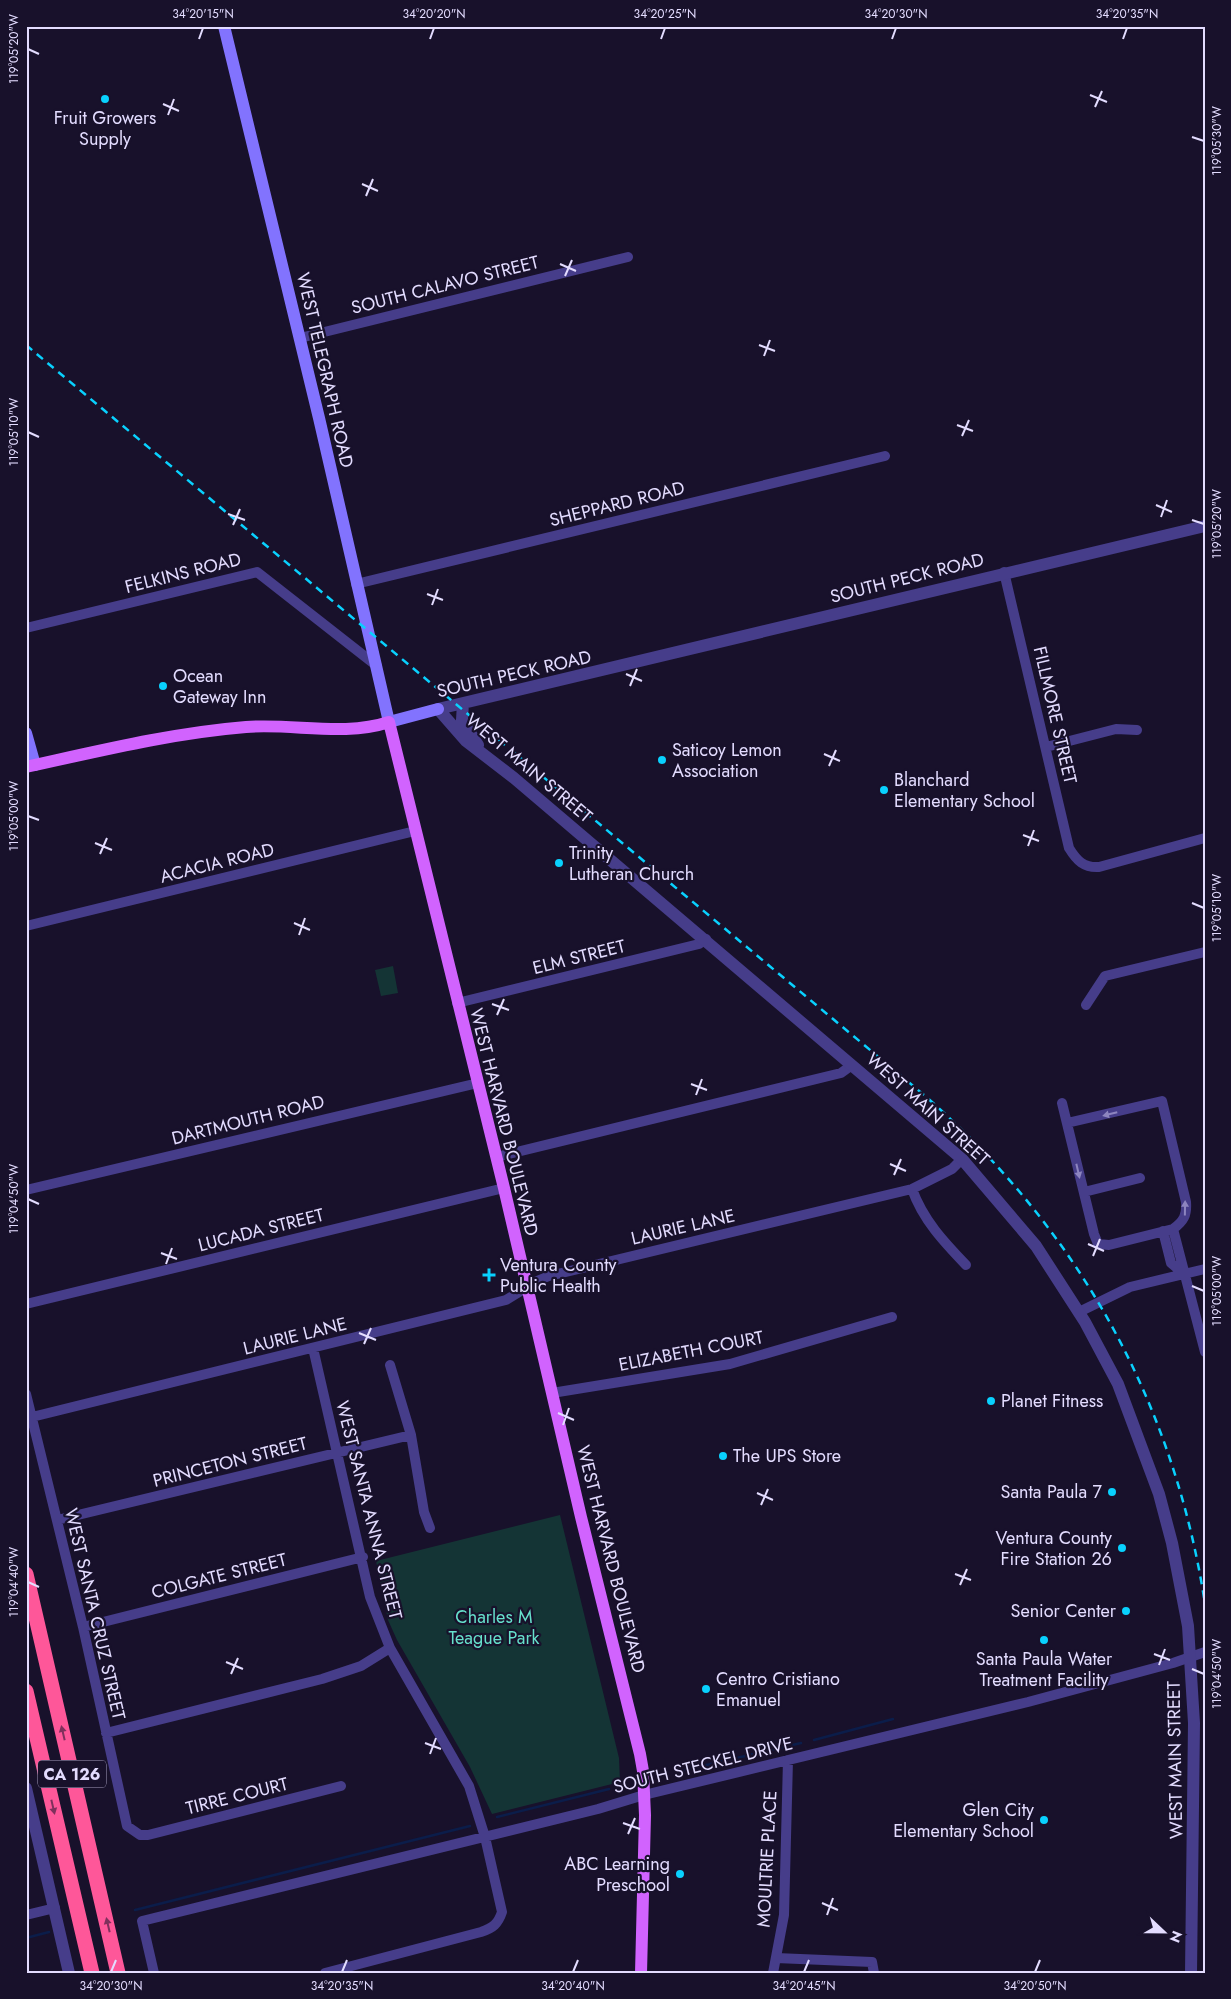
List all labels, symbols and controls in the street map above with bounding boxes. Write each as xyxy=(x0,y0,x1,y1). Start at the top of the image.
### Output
text: 34°20'15"N xyxy=(172,5,234,23)
text: 34°20'20"N xyxy=(402,5,466,23)
text: 34°20'25"N xyxy=(634,5,696,23)
text: 34°20'30"N xyxy=(865,5,927,23)
text: 34°20'35"N xyxy=(1096,5,1158,23)
text: 119°05'20"W xyxy=(5,14,23,84)
marker: Fruit Growers Supply xyxy=(99,93,111,105)
place label: Fruit Growers Supply xyxy=(54,105,156,152)
text: 119°05'30"W xyxy=(1208,106,1226,176)
street label: SOUTH CALAVO STREET xyxy=(349,249,542,321)
street label: WEST TELEGRAPH ROAD xyxy=(290,270,360,470)
text: 119°05'10"W xyxy=(5,398,23,466)
street label: SHEPPARD ROAD xyxy=(547,475,687,533)
text: 119°05'20"W xyxy=(1208,489,1226,559)
street label: FELKINS ROAD xyxy=(122,546,244,600)
street label: SOUTH PECK ROAD xyxy=(827,546,987,610)
street label: SOUTH PECK ROAD xyxy=(434,644,594,704)
street label: FILLMORE STREET xyxy=(1027,644,1084,787)
place label: Ocean Gateway Inn xyxy=(173,663,266,710)
marker: Ocean Gateway Inn xyxy=(157,680,169,692)
street label: WEST MAIN STREET xyxy=(460,707,598,829)
place label: Saticoy Lemon Association xyxy=(672,737,782,784)
marker: Saticoy Lemon Association xyxy=(656,754,668,766)
place label: Blanchard Elementary School xyxy=(894,767,1035,814)
text: 119°05'00"W xyxy=(5,781,23,851)
marker: Blanchard Elementary School xyxy=(878,784,890,796)
street label: ACACIA ROAD xyxy=(157,836,277,890)
place label: Trinity Lutheran Church xyxy=(569,840,694,887)
marker: Trinity Lutheran Church xyxy=(553,857,565,869)
text: 119°05'10"W xyxy=(1208,874,1226,942)
street label: ELM STREET xyxy=(530,933,629,981)
street label: WEST HARVARD BOULEVARD xyxy=(463,1005,545,1239)
street label: WEST MAIN STREET xyxy=(861,1046,996,1172)
street label: DARTMOUTH ROAD xyxy=(169,1088,327,1152)
one-way arrow xyxy=(1103,1110,1118,1118)
one-way arrow xyxy=(1074,1163,1082,1178)
text: 119°04'50"W xyxy=(5,1164,23,1234)
one-way arrow xyxy=(1181,1199,1189,1215)
street label: LUCADA STREET xyxy=(195,1202,327,1258)
street label: LAURIE LANE xyxy=(628,1202,738,1252)
place label: Ventura County Public Health xyxy=(500,1252,617,1299)
text: 119°05'00"W xyxy=(1208,1256,1226,1326)
marker: Ventura County Public Health xyxy=(482,1268,496,1282)
street label: LAURIE LANE xyxy=(240,1311,350,1361)
street label: ELIZABETH COURT xyxy=(616,1324,766,1378)
place label: Planet Fitness xyxy=(1001,1388,1103,1414)
marker: Planet Fitness xyxy=(985,1395,997,1407)
street label: WEST SANTA ANNA STREET xyxy=(329,1398,409,1623)
street label: PRINCETON STREET xyxy=(150,1430,310,1494)
street label: WEST HARVARD BOULEVARD xyxy=(570,1442,652,1676)
place label: The UPS Store xyxy=(733,1443,841,1469)
marker: The UPS Store xyxy=(717,1450,729,1462)
place label: Santa Paula 7 xyxy=(1001,1479,1103,1505)
marker: Santa Paula 7 xyxy=(1106,1486,1118,1498)
street label: WEST SANTA CRUZ STREET xyxy=(58,1506,132,1723)
place label: Ventura County Fire Station 26 xyxy=(996,1525,1112,1572)
marker: Ventura County Fire Station 26 xyxy=(1116,1542,1128,1554)
text: 119°04'40"W xyxy=(5,1547,23,1617)
street label: COLGATE STREET xyxy=(149,1547,290,1605)
place label: Senior Center xyxy=(1011,1598,1117,1624)
park label: Charles M Teague Park xyxy=(449,1604,540,1651)
marker: Senior Center xyxy=(1120,1605,1132,1617)
marker: Santa Paula Water Treatment Facility xyxy=(1038,1634,1050,1646)
text: 119°04'50"W xyxy=(1208,1639,1226,1709)
place label: Santa Paula Water Treatment Facility xyxy=(976,1646,1113,1693)
place label: Centro Cristiano Emanuel xyxy=(716,1666,840,1713)
street label: WEST MAIN STREET xyxy=(1161,1680,1189,1839)
marker: Centro Cristiano Emanuel xyxy=(700,1683,712,1695)
one-way arrow xyxy=(59,1725,67,1740)
street label: SOUTH STECKEL DRIVE xyxy=(610,1730,796,1800)
road number: CA 126 xyxy=(38,1760,106,1788)
street label: TIRRE COURT xyxy=(183,1771,291,1821)
street label: MOULTRIE PLACE xyxy=(750,1790,784,1928)
place label: Glen City Elementary School xyxy=(893,1797,1034,1844)
one-way arrow xyxy=(49,1800,57,1815)
marker: Glen City Elementary School xyxy=(1038,1814,1050,1826)
place label: ABC Learning Preschool xyxy=(564,1851,670,1898)
marker: ABC Learning Preschool xyxy=(674,1868,686,1880)
north arrow xyxy=(1138,1906,1188,1956)
one-way arrow xyxy=(104,1918,112,1933)
text: N xyxy=(1165,1928,1187,1946)
text: 34°20'30"N xyxy=(80,1977,142,1995)
text: 34°20'35"N xyxy=(311,1977,373,1995)
text: 34°20'40"N xyxy=(541,1977,605,1995)
text: 34°20'45"N xyxy=(773,1977,835,1995)
text: 34°20'50"N xyxy=(1003,1977,1067,1995)

